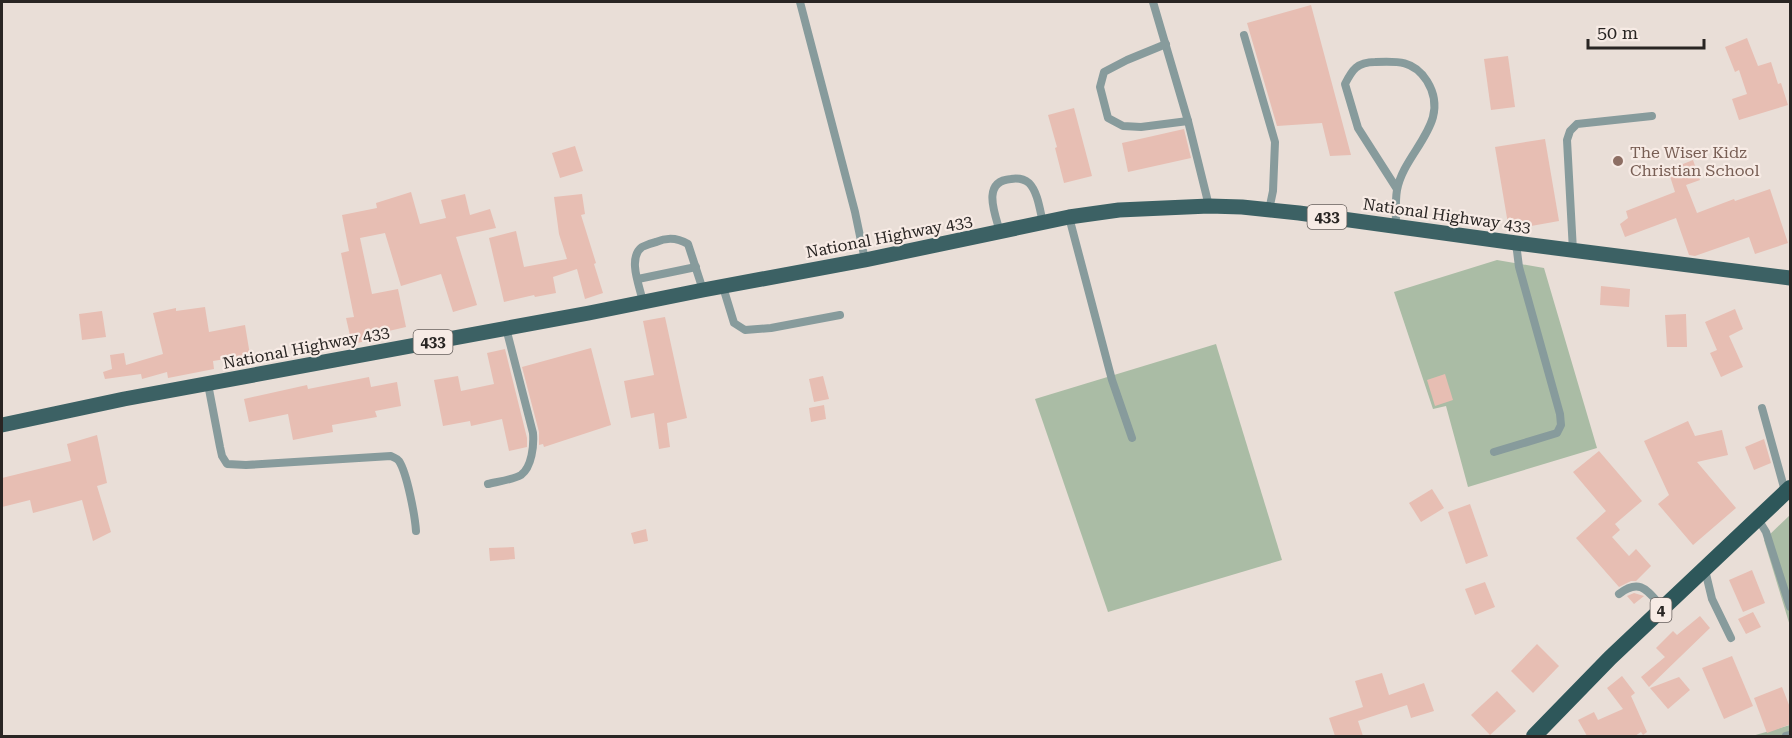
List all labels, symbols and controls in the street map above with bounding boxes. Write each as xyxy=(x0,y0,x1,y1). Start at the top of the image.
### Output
scale bar xyxy=(1588,12,1704,50)
text: 50 m xyxy=(1597,22,1638,43)
place label: The Wiser Kidz Christian School xyxy=(1630,143,1759,180)
marker: The Wiser Kidz Christian School xyxy=(1611,154,1625,168)
street label: National Highway 433 xyxy=(1362,194,1532,237)
road number: 433 xyxy=(1308,205,1346,229)
street label: National Highway 433 xyxy=(804,211,974,262)
street label: National Highway 433 xyxy=(221,322,391,373)
road number: 433 xyxy=(414,330,452,354)
road number: 4 xyxy=(1650,598,1672,622)

